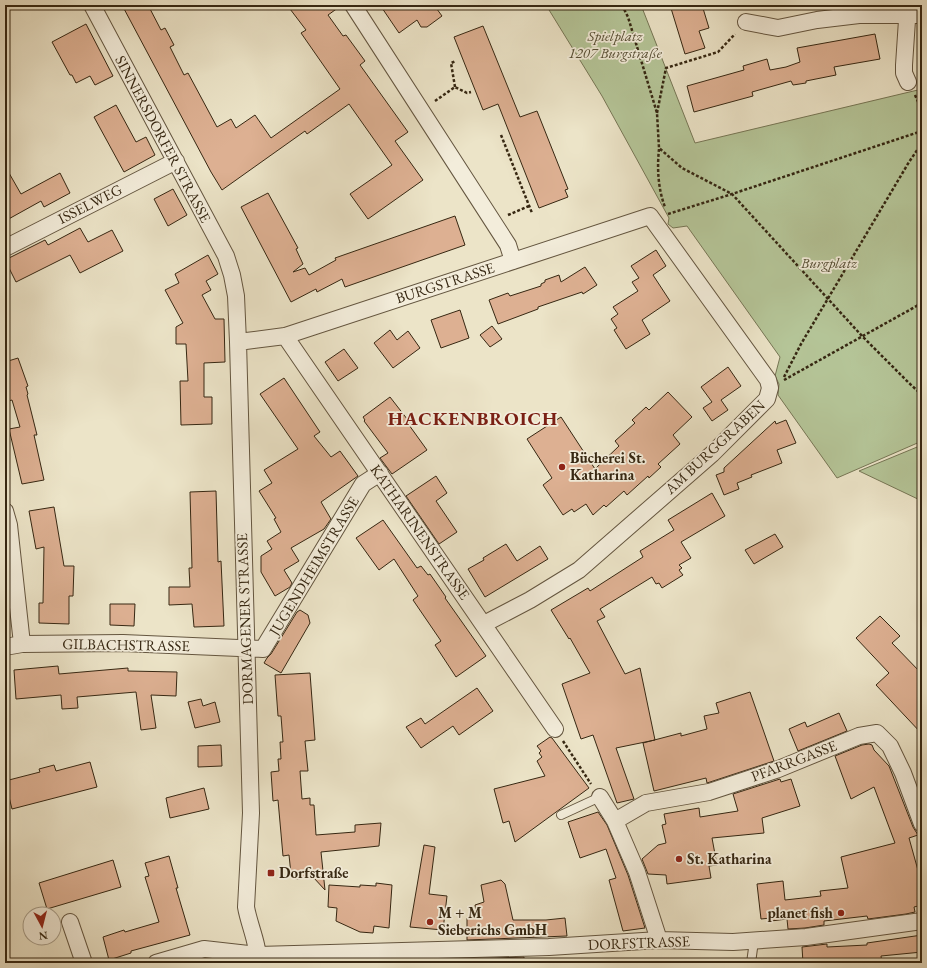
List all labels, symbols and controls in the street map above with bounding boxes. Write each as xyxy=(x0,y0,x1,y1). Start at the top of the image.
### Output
park label: Spielplatz 1207 Burgstraße xyxy=(568,26,663,62)
street label: SINNERSDORFER STRASSE xyxy=(111,52,216,226)
street label: ISSELWEG xyxy=(55,179,125,228)
park label: Burgplatz xyxy=(800,253,858,272)
street label: BURGSTRASSE xyxy=(393,257,497,307)
street label: AM BURGGRABEN xyxy=(660,395,769,499)
district label: HACKENBROICH xyxy=(388,406,558,431)
place label: Bücherei St. Katharina xyxy=(570,448,646,484)
street label: KATHARINENSTRASSE xyxy=(366,460,475,603)
marker: Bücherei St. Katharina xyxy=(557,462,567,472)
street label: JUGENDHEIMSTRASSE xyxy=(263,492,363,641)
street label: DORMAGENER STRASSE xyxy=(232,532,257,705)
street label: GILBACHSTRASSE xyxy=(62,634,190,655)
street label: PFARRGASSE xyxy=(748,735,840,786)
place label: St. Katharina xyxy=(687,849,772,868)
marker: St. Katharina xyxy=(674,854,684,864)
place label: Dorfstraße xyxy=(279,863,348,882)
marker: Dorfstraße xyxy=(266,868,276,878)
place label: M + M Sieberichs GmbH xyxy=(438,903,547,939)
place label: planet fish xyxy=(768,903,834,922)
north arrow xyxy=(22,906,62,946)
marker: planet fish xyxy=(836,908,846,918)
marker: M + M Sieberichs GmbH xyxy=(425,917,435,927)
text: N xyxy=(38,928,48,943)
street label: DORFSTRASSE xyxy=(588,931,691,954)

